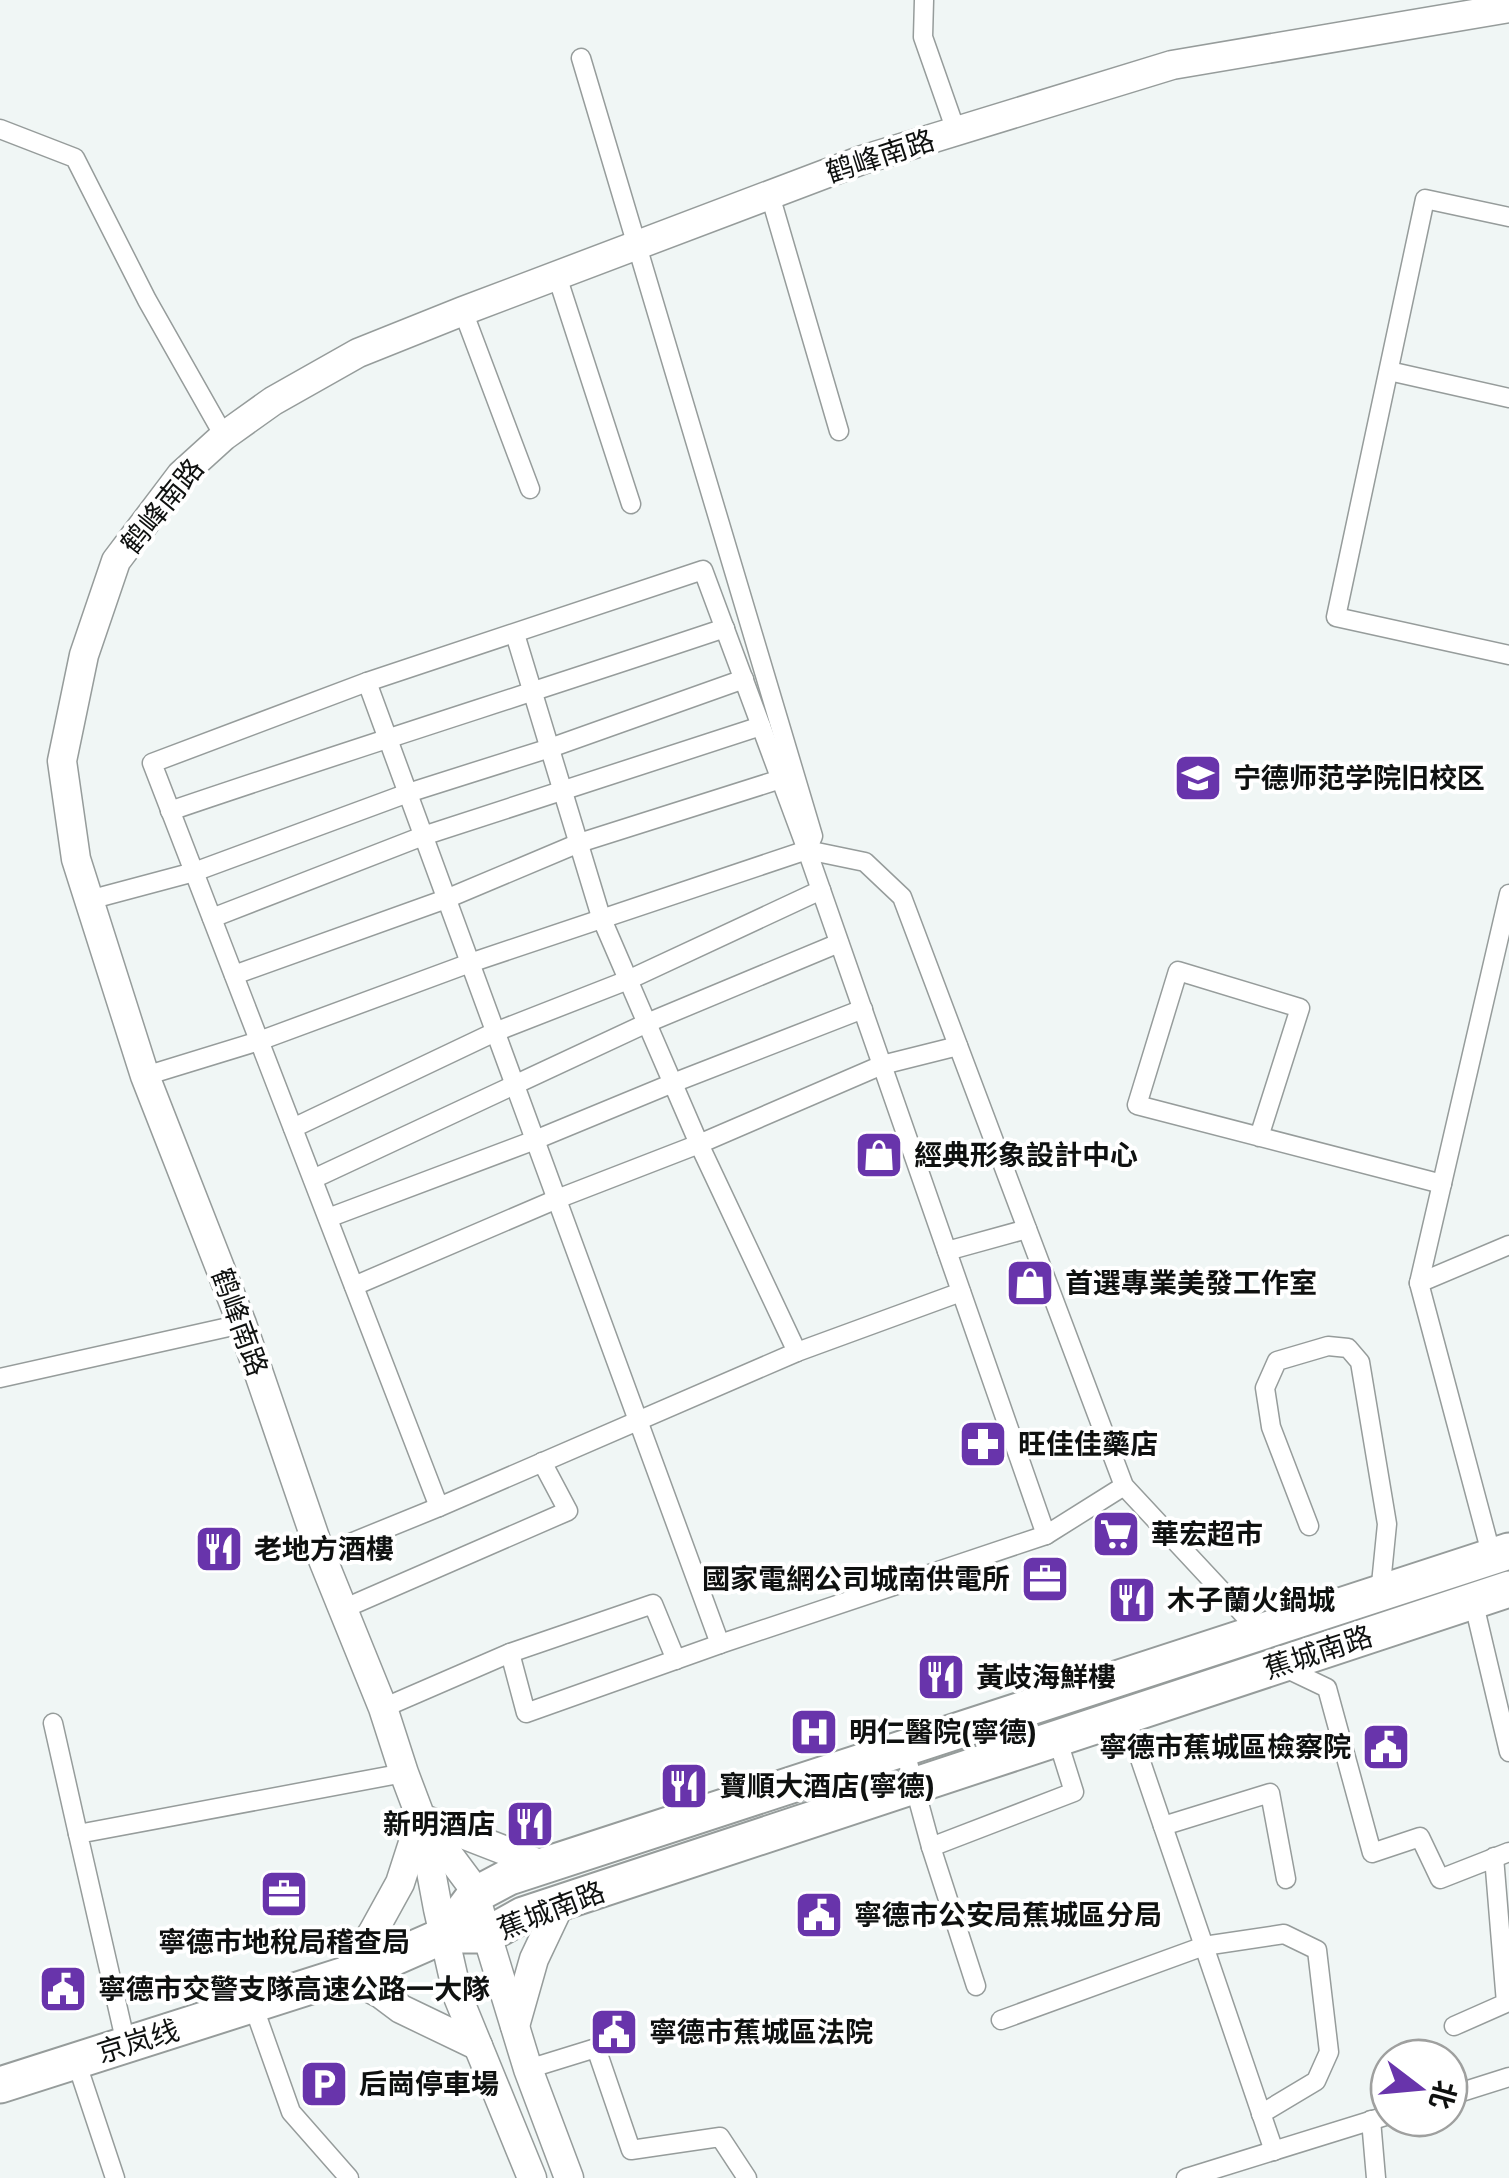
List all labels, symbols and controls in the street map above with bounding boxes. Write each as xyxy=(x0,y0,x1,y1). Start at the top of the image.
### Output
street label: 鹤峰南路 xyxy=(821,123,939,189)
street label: 鹤峰南路 xyxy=(114,452,210,560)
school or university icon: 宁德师范学院旧校区 xyxy=(1172,752,1224,804)
place label: 宁德师范学院旧校区 xyxy=(1233,761,1485,795)
shop icon: 經典形象設計中心 xyxy=(853,1129,905,1181)
place label: 經典形象設計中心 xyxy=(914,1138,1138,1172)
shop icon: 首選專業美發工作室 xyxy=(1004,1257,1056,1309)
street label: 鹤峰南路 xyxy=(205,1264,275,1380)
place label: 首選專業美發工作室 xyxy=(1065,1266,1317,1300)
pharmacy icon: 旺佳佳藥店 xyxy=(957,1418,1009,1470)
place label: 旺佳佳藥店 xyxy=(1018,1427,1158,1461)
supermarket icon: 華宏超市 xyxy=(1090,1508,1142,1560)
place label: 華宏超市 xyxy=(1151,1517,1263,1551)
restaurant icon: 老地方酒樓 xyxy=(193,1523,245,1575)
place label: 老地方酒樓 xyxy=(254,1532,394,1566)
office icon: 國家電網公司城南供電所 xyxy=(1019,1553,1071,1605)
place label: 國家電網公司城南供電所 xyxy=(702,1562,1010,1596)
restaurant icon: 木子蘭火鍋城 xyxy=(1106,1574,1158,1626)
place label: 木子蘭火鍋城 xyxy=(1167,1583,1335,1617)
street label: 蕉城南路 xyxy=(1259,1619,1377,1685)
restaurant icon: 黃歧海鮮樓 xyxy=(915,1651,967,1703)
place label: 黃歧海鮮樓 xyxy=(976,1660,1116,1694)
hospital icon: 明仁醫院(寧德) xyxy=(788,1706,840,1758)
place label: 明仁醫院(寧德) xyxy=(849,1715,1037,1749)
public building icon: 寧德市蕉城區檢察院 xyxy=(1360,1721,1412,1773)
place label: 寧德市蕉城區檢察院 xyxy=(1099,1730,1351,1764)
restaurant icon: 寶順大酒店(寧德) xyxy=(658,1760,710,1812)
place label: 寶順大酒店(寧德) xyxy=(719,1769,935,1803)
restaurant icon: 新明酒店 xyxy=(504,1798,556,1850)
place label: 新明酒店 xyxy=(383,1807,495,1841)
office icon: 寧德市地稅局稽查局 xyxy=(258,1868,310,1920)
street label: 蕉城南路 xyxy=(493,1874,609,1946)
public building icon: 寧德市公安局蕉城區分局 xyxy=(793,1889,845,1941)
place label: 寧德市公安局蕉城區分局 xyxy=(854,1898,1162,1932)
place label: 寧德市地稅局稽查局 xyxy=(158,1925,410,1959)
public building icon: 寧德市交警支隊高速公路一大隊 xyxy=(37,1963,89,2015)
place label: 寧德市交警支隊高速公路一大隊 xyxy=(98,1972,490,2006)
public building icon: 寧德市蕉城區法院 xyxy=(588,2006,640,2058)
street label: 京岚线 xyxy=(93,2012,183,2070)
place label: 寧德市蕉城區法院 xyxy=(649,2015,873,2049)
north arrow xyxy=(1369,2038,1469,2138)
parking icon: 后崗停車場 xyxy=(298,2058,350,2110)
place label: 后崗停車場 xyxy=(359,2067,499,2101)
text: 北 xyxy=(1423,2077,1463,2113)

